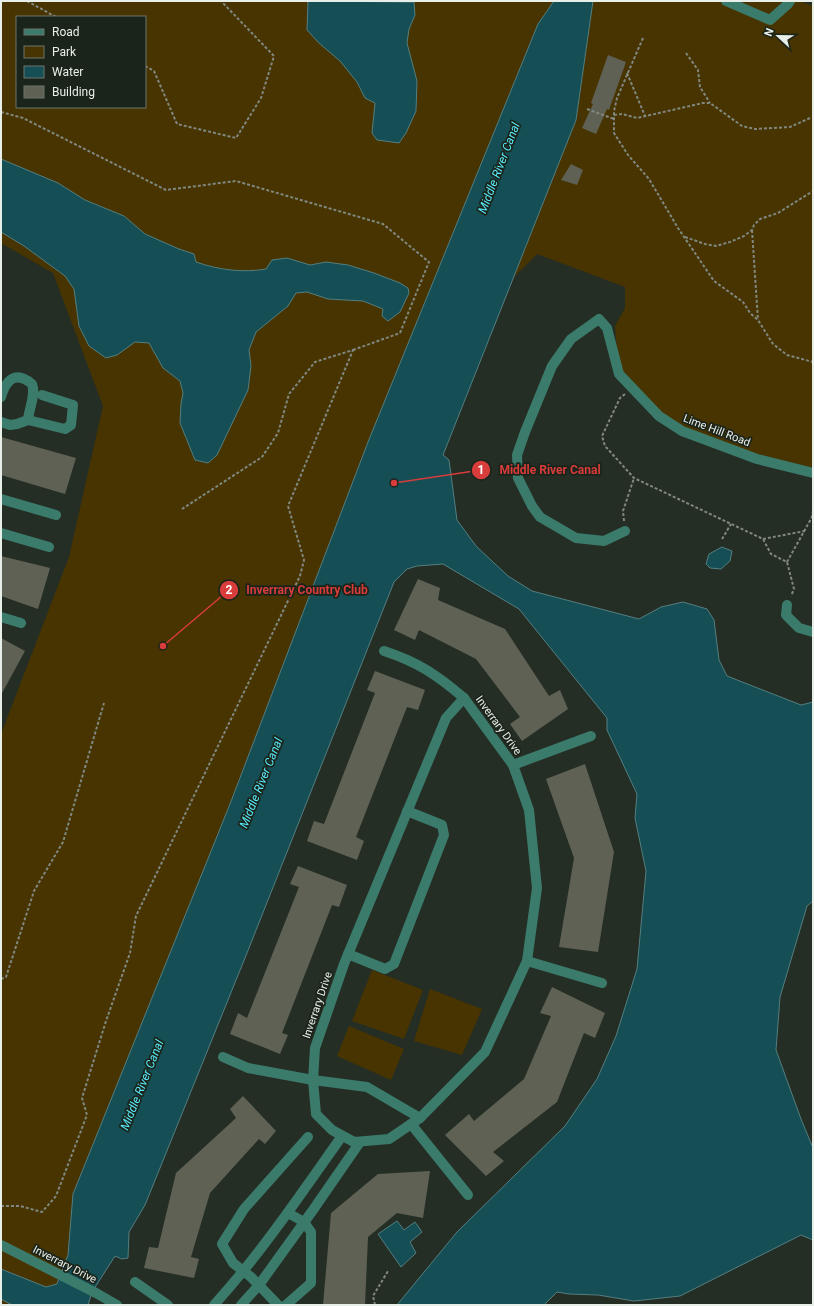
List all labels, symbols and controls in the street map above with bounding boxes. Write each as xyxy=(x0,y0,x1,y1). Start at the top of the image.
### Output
legend xyxy=(16,16,146,108)
north arrow xyxy=(758,16,798,56)
text: Road xyxy=(52,25,80,39)
text: N xyxy=(762,26,777,38)
text: Park xyxy=(52,45,77,59)
text: Water xyxy=(52,65,83,79)
text: Building xyxy=(52,85,95,99)
water label: Middle River Canal xyxy=(475,120,523,215)
street label: Lime Hill Road xyxy=(682,412,752,449)
callout: Middle River Canal xyxy=(471,458,609,482)
text: 1 xyxy=(478,463,484,477)
text: Middle River Canal xyxy=(499,463,601,477)
callout: Inverrary Country Club xyxy=(219,578,376,602)
text: 2 xyxy=(226,583,233,597)
text: Inverrary Country Club xyxy=(246,583,368,597)
street label: Inverrary Drive xyxy=(473,693,524,758)
water label: Middle River Canal xyxy=(236,736,286,830)
street label: Inverrary Drive xyxy=(300,970,335,1040)
water label: Middle River Canal xyxy=(117,1038,167,1132)
street label: Inverrary Drive xyxy=(31,1243,99,1286)

